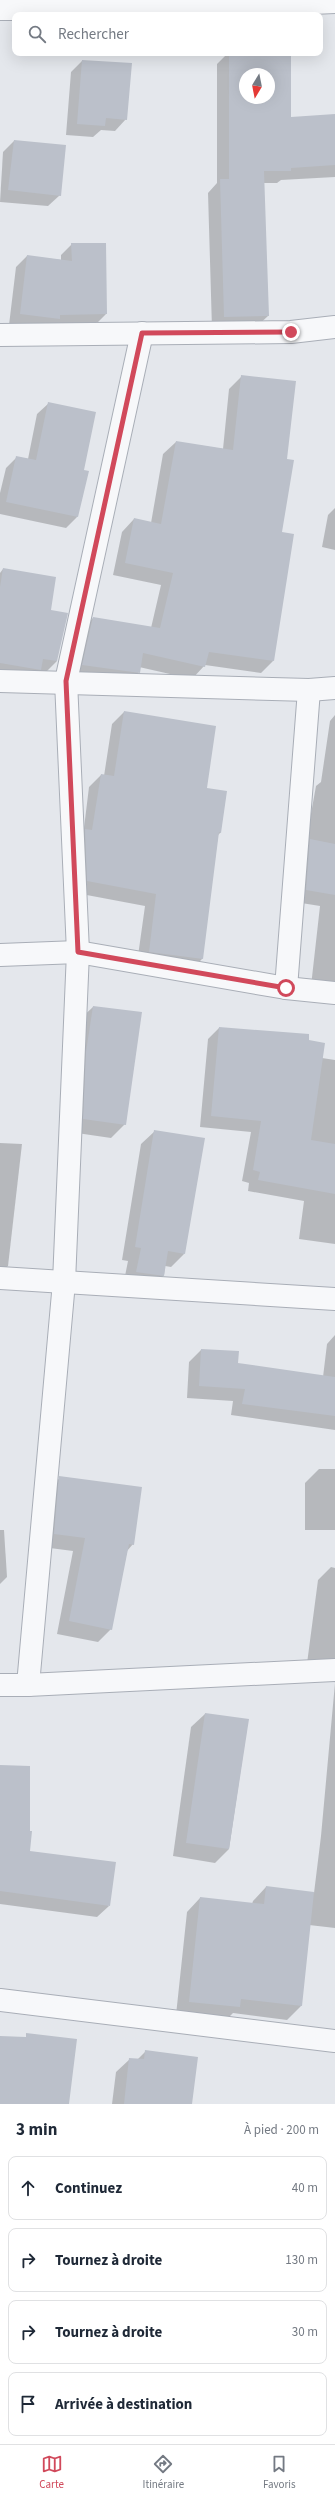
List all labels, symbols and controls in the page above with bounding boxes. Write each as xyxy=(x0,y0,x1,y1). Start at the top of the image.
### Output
search box xyxy=(12,12,323,56)
icon: search xyxy=(26,23,48,45)
text: Rechercher xyxy=(58,24,129,45)
north arrow xyxy=(239,68,275,104)
route end xyxy=(282,323,300,341)
route start xyxy=(277,979,295,997)
text: 3 min xyxy=(16,2118,57,2142)
text: À pied · 200 m xyxy=(244,2121,319,2139)
icon: ahead xyxy=(17,2177,39,2199)
text: Continuez xyxy=(55,2178,122,2199)
text: 40 m xyxy=(292,2179,318,2197)
icon: right xyxy=(17,2249,39,2271)
text: Tournez à droite xyxy=(55,2250,162,2271)
text: 130 m xyxy=(285,2251,318,2269)
icon: right xyxy=(17,2321,39,2343)
text: Tournez à droite xyxy=(55,2322,162,2343)
text: 30 m xyxy=(292,2323,318,2341)
icon: arrive xyxy=(17,2393,39,2415)
text: Arrivée à destination xyxy=(55,2394,192,2415)
tab: Carte xyxy=(39,2453,64,2492)
tab: Itinéraire xyxy=(143,2453,184,2492)
tab: Favoris xyxy=(263,2453,296,2492)

